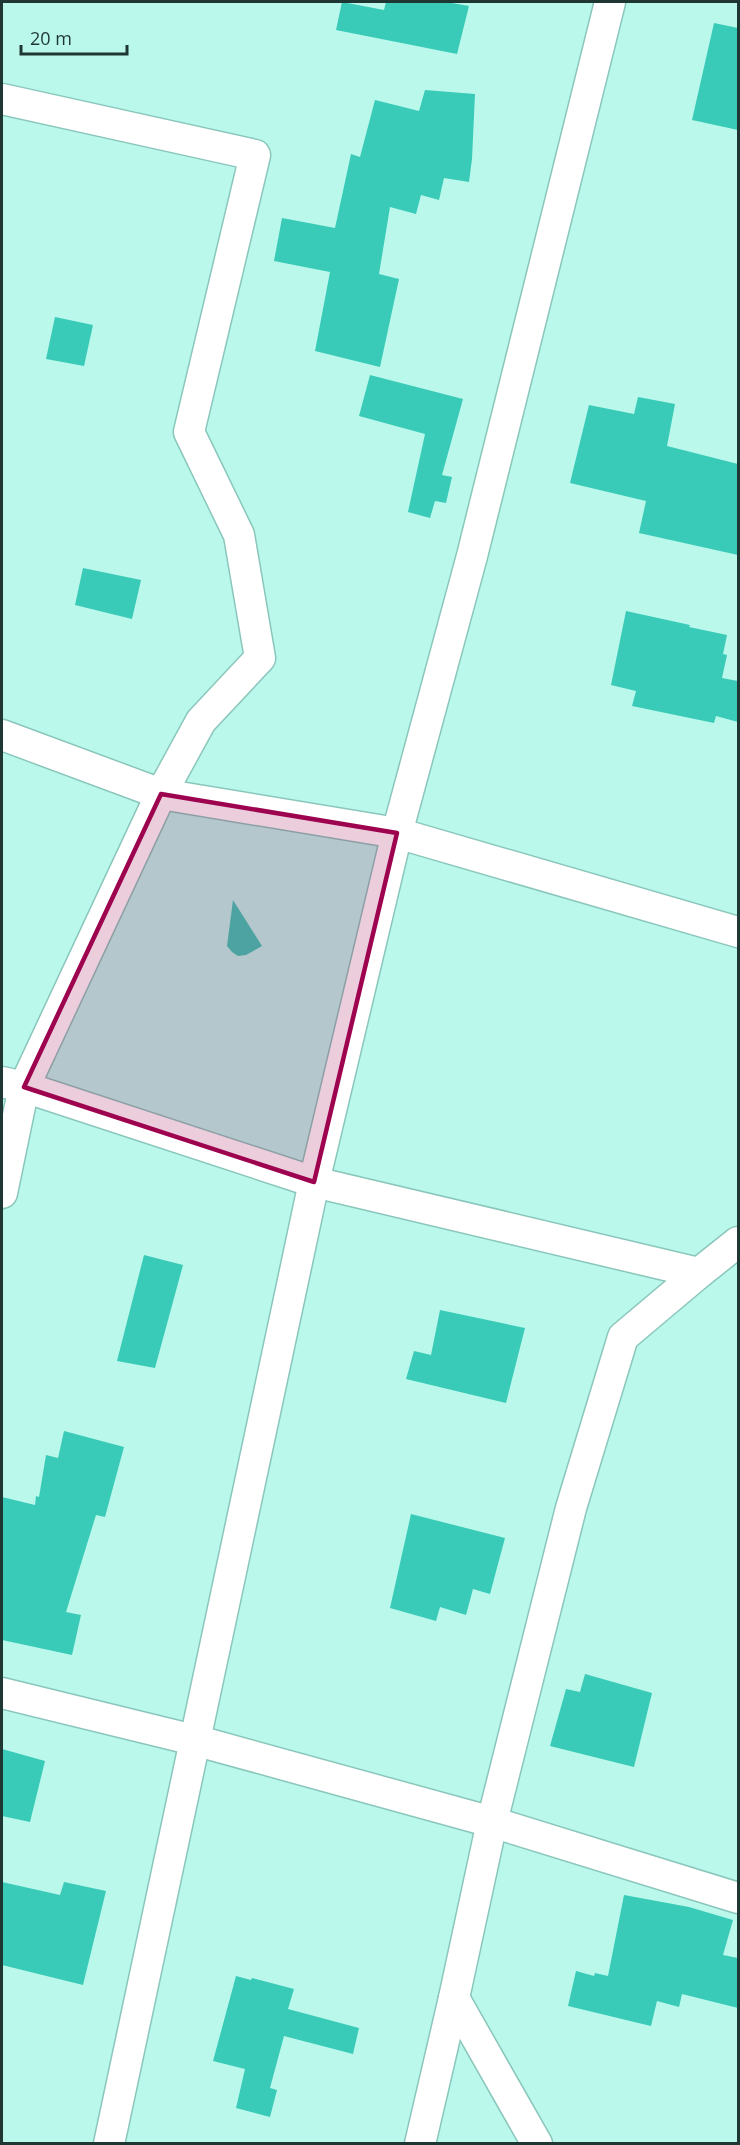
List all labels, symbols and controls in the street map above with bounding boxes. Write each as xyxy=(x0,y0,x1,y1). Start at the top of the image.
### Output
scale bar xyxy=(21,18,128,56)
text: 20 m xyxy=(30,26,72,50)

